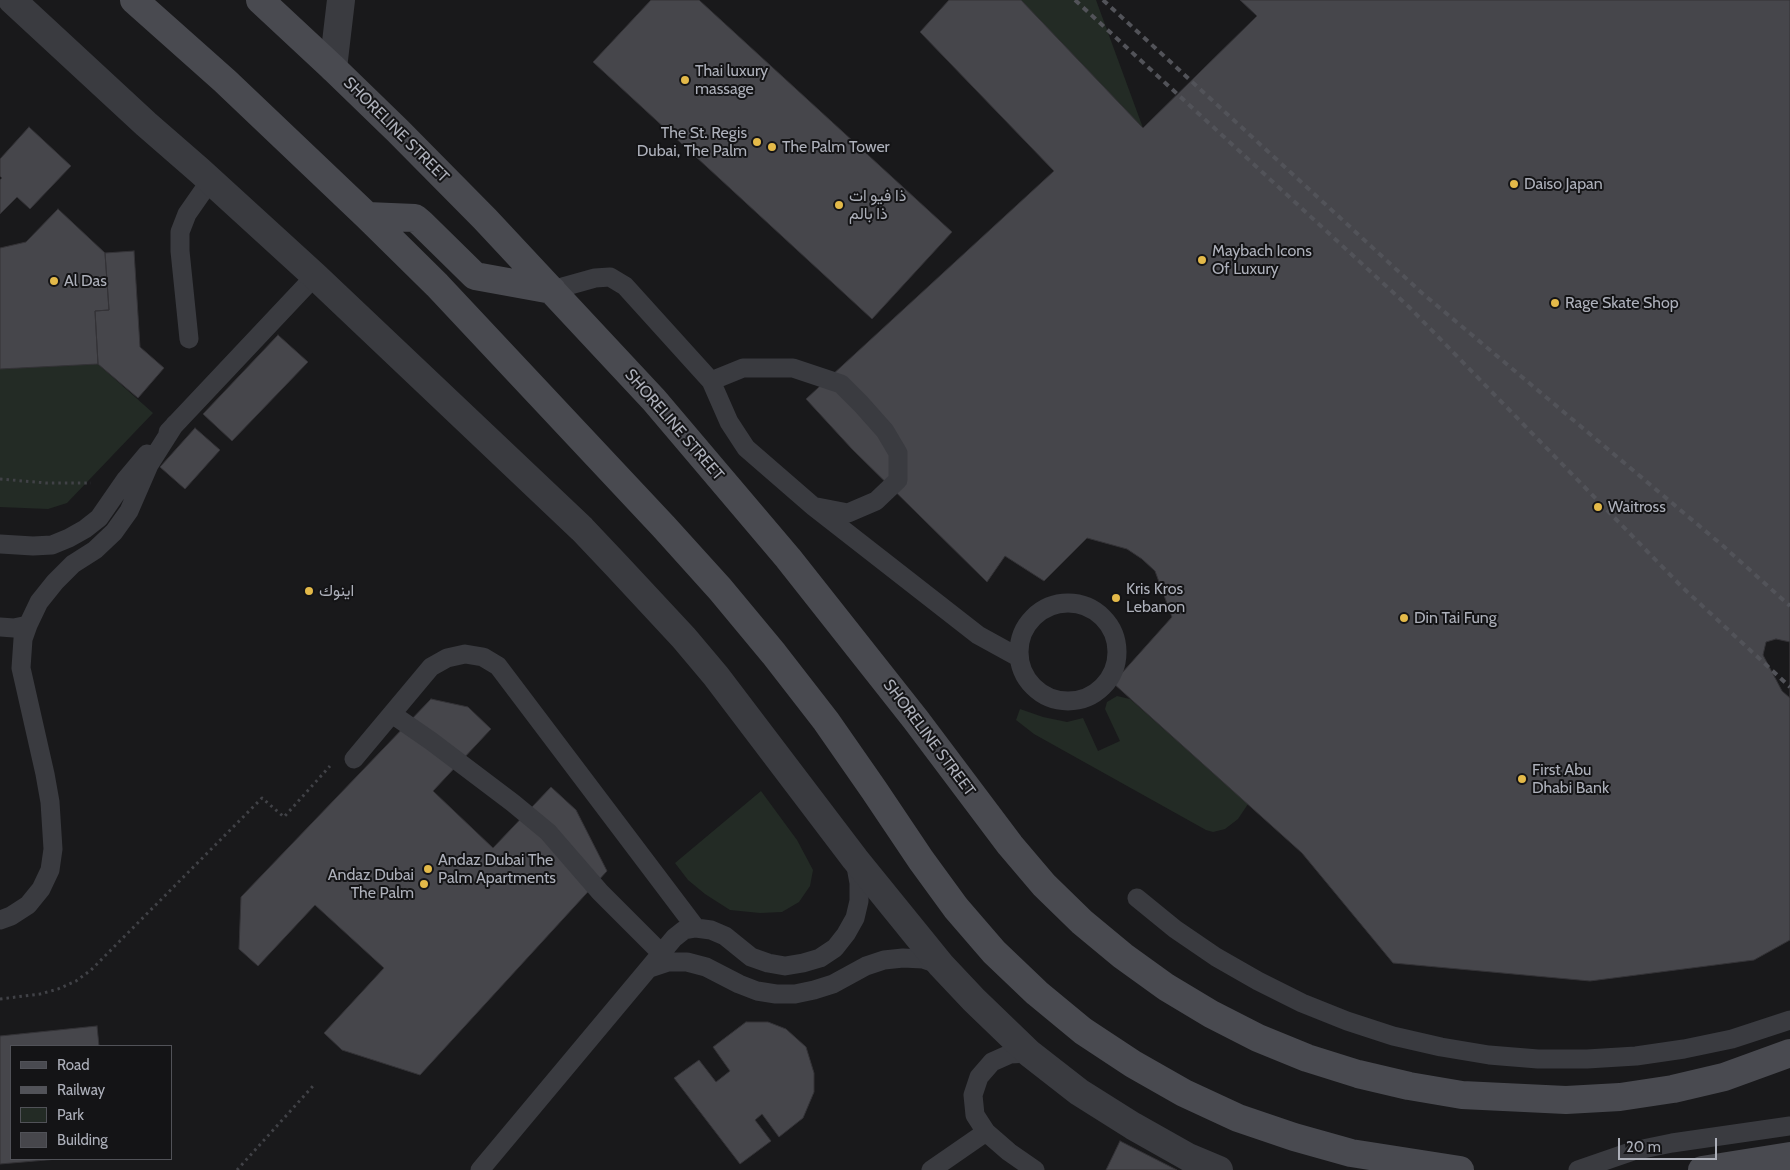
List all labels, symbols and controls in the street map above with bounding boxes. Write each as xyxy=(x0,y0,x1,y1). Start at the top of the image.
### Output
place label: Thai luxury massage xyxy=(695,61,768,99)
street label: SHORELINE STREET xyxy=(339,73,453,187)
marker: Thai luxury massage xyxy=(679,74,691,86)
place label: The St. Regis Dubai, The Palm xyxy=(637,123,747,161)
marker: The St. Regis Dubai, The Palm xyxy=(751,136,763,148)
place label: The Palm Tower xyxy=(782,137,890,157)
marker: The Palm Tower xyxy=(766,141,778,153)
place label: Daiso Japan xyxy=(1524,174,1603,194)
marker: Daiso Japan xyxy=(1508,178,1520,190)
place label: ذا فيو ات ذا بالم xyxy=(849,186,906,224)
marker: ذا فيو ات ذا بالم xyxy=(833,199,845,211)
place label: Maybach Icons Of Luxury xyxy=(1212,241,1312,279)
marker: Maybach Icons Of Luxury xyxy=(1196,254,1208,266)
place label: Al Das xyxy=(64,271,107,291)
marker: Al Das xyxy=(48,275,60,287)
place label: Rage Skate Shop xyxy=(1565,293,1679,313)
marker: Rage Skate Shop xyxy=(1549,297,1561,309)
street label: SHORELINE STREET xyxy=(620,365,728,485)
place label: Waitross xyxy=(1608,497,1666,517)
marker: Waitross xyxy=(1592,501,1604,513)
place label: Kris Kros Lebanon xyxy=(1126,579,1185,617)
place label: اينوك xyxy=(319,581,354,601)
marker: اينوك xyxy=(303,585,315,597)
marker: Kris Kros Lebanon xyxy=(1110,592,1122,604)
place label: Din Tai Fung xyxy=(1414,608,1497,628)
marker: Din Tai Fung xyxy=(1398,612,1410,624)
street label: SHORELINE STREET xyxy=(879,676,979,800)
place label: First Abu Dhabi Bank xyxy=(1532,760,1609,798)
marker: First Abu Dhabi Bank xyxy=(1516,773,1528,785)
place label: Andaz Dubai The Palm Apartments xyxy=(438,850,556,888)
marker: Andaz Dubai The Palm Apartments xyxy=(422,863,434,875)
place label: Andaz Dubai The Palm xyxy=(328,865,414,903)
marker: Andaz Dubai The Palm xyxy=(418,878,430,890)
legend xyxy=(10,1045,172,1160)
text: Road xyxy=(57,1056,90,1074)
text: Railway xyxy=(57,1081,105,1099)
text: Park xyxy=(57,1106,84,1124)
scale bar xyxy=(1620,1128,1719,1160)
text: Building xyxy=(57,1131,108,1149)
text: 20 m xyxy=(1626,1138,1661,1156)

